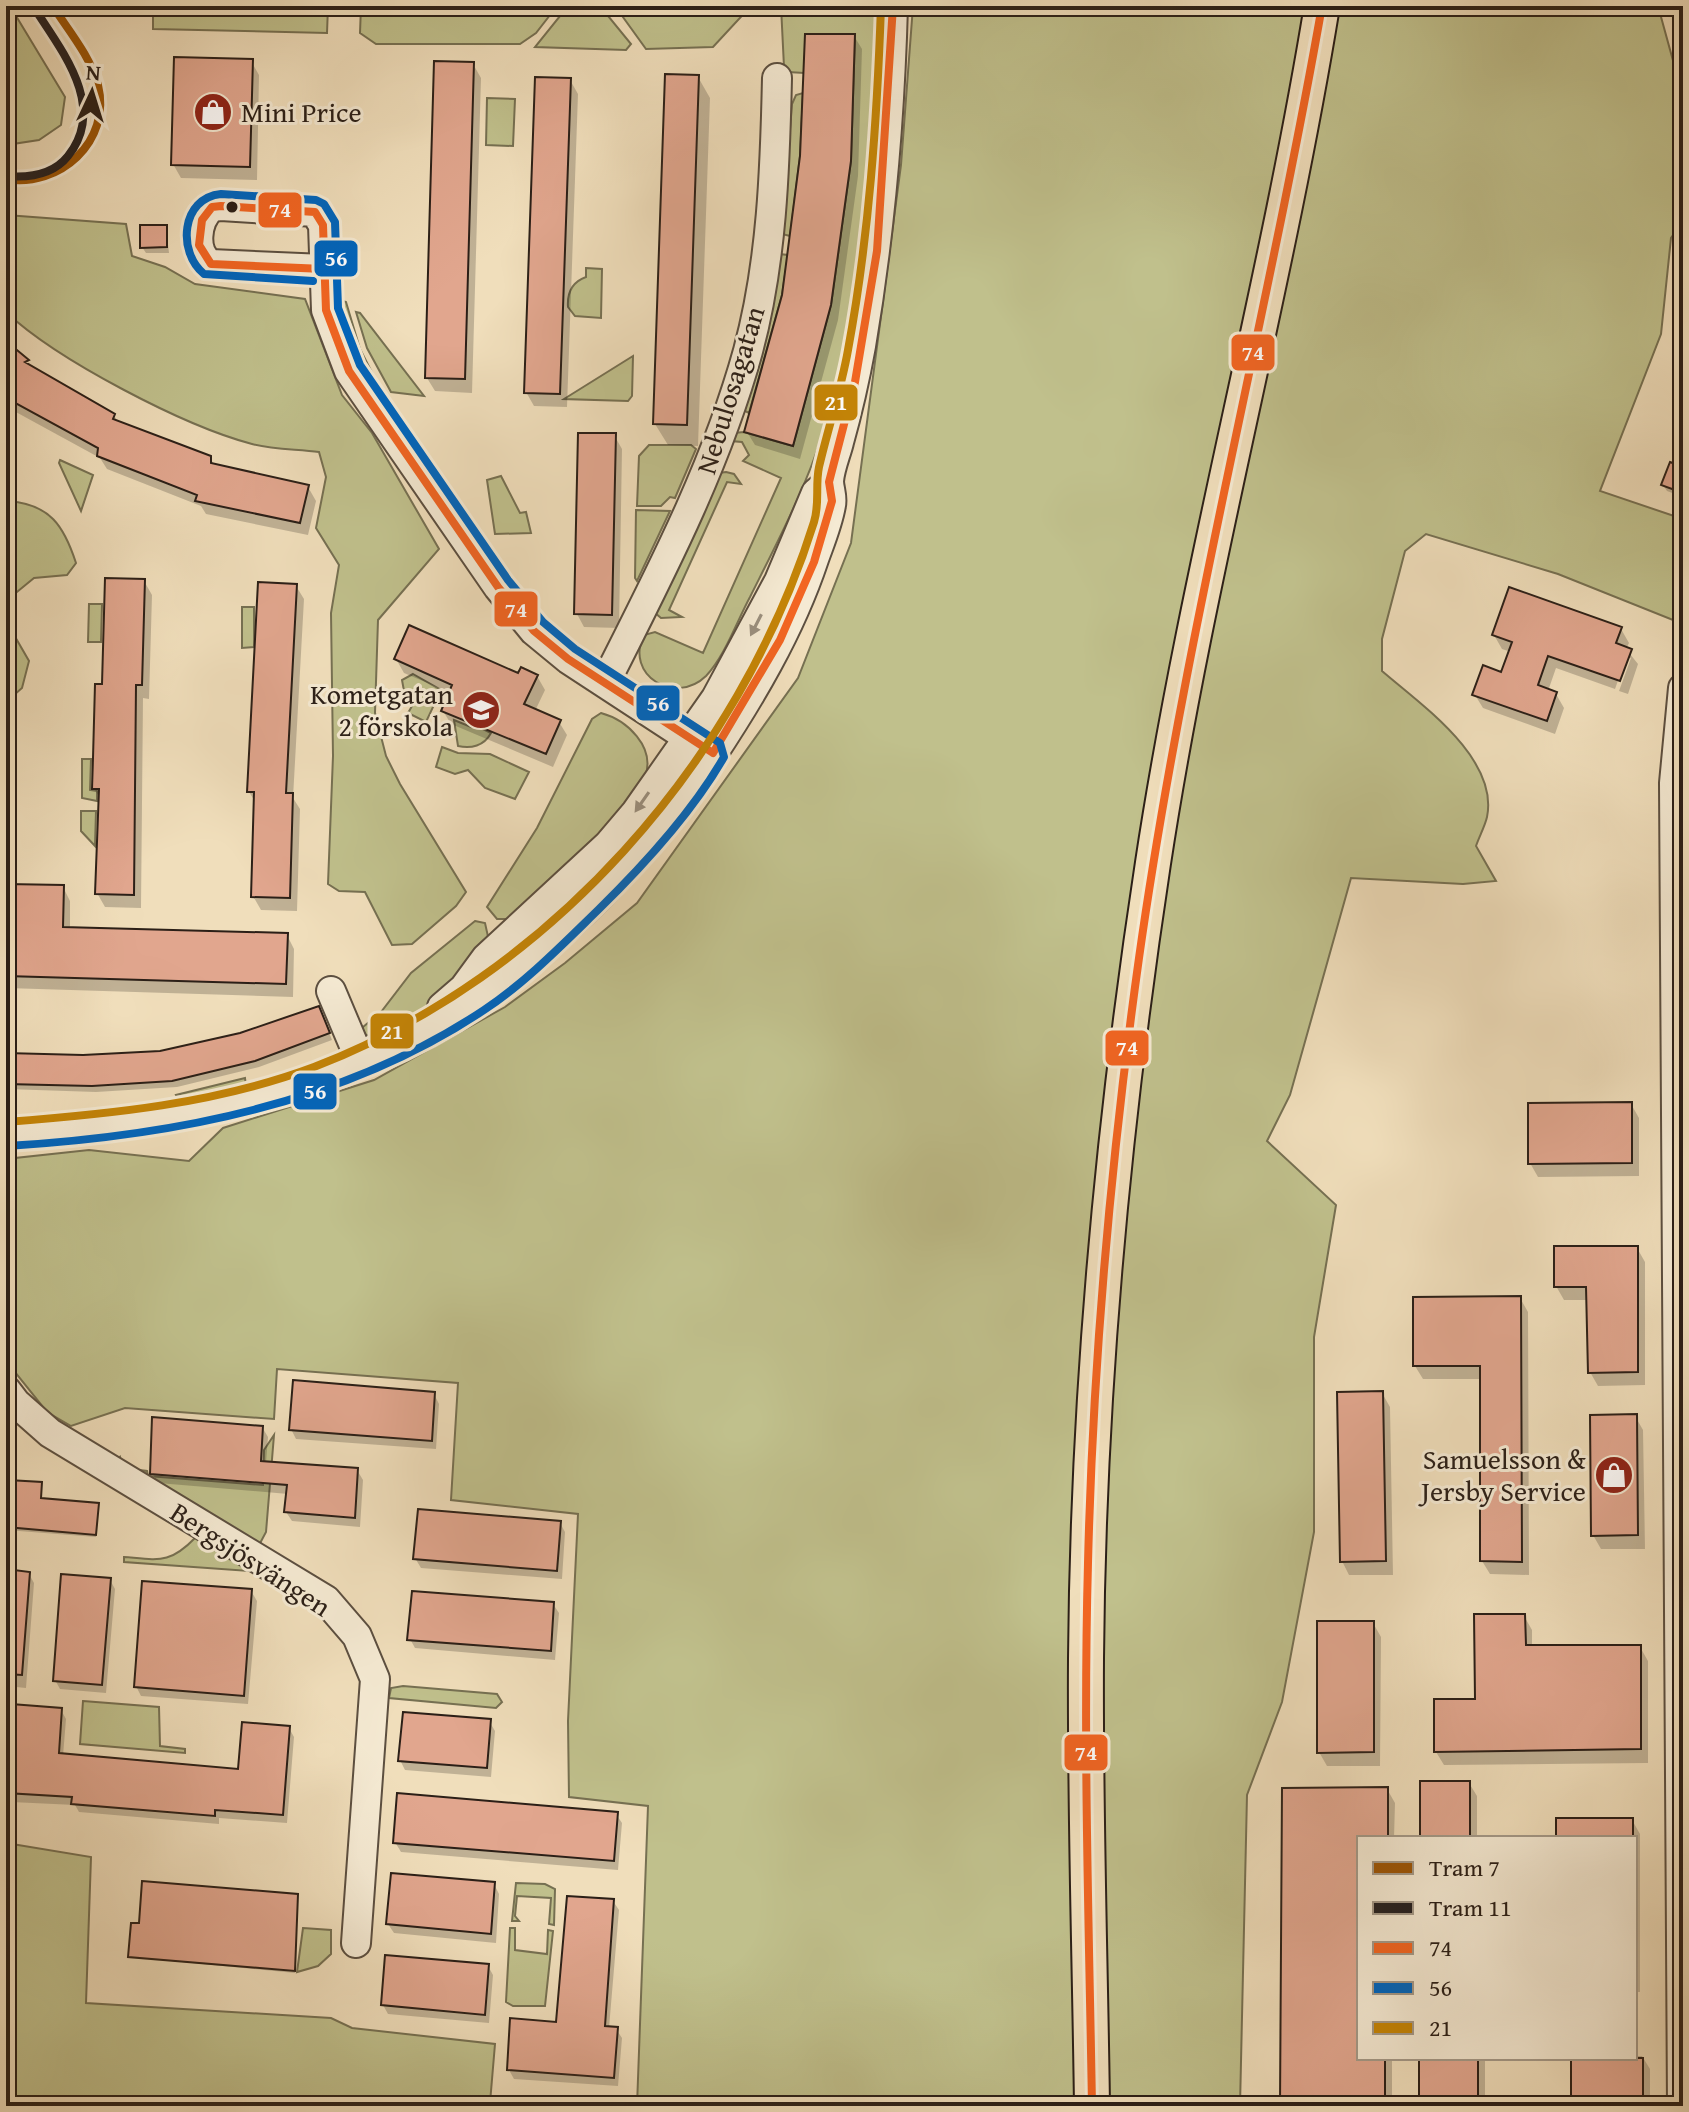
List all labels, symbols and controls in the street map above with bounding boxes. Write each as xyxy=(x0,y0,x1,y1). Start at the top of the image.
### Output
north arrow xyxy=(52,52,132,132)
text: N xyxy=(85,56,102,89)
shop icon: Mini Price xyxy=(192,91,234,133)
place label: Mini Price xyxy=(241,91,362,132)
line badge: 74 xyxy=(257,191,303,229)
text: 74 xyxy=(269,193,291,225)
unlabelled marker xyxy=(224,199,240,215)
line badge: 56 xyxy=(313,239,359,278)
text: 56 xyxy=(325,242,347,274)
street label: Nebulosagatan xyxy=(685,301,775,479)
line badge: 74 xyxy=(1230,333,1276,372)
text: 74 xyxy=(1242,336,1264,368)
line badge: 21 xyxy=(813,383,859,422)
text: 21 xyxy=(825,386,847,418)
line badge: 74 xyxy=(493,590,539,628)
text: 74 xyxy=(505,593,527,625)
one-way arrow xyxy=(750,614,764,636)
place label: Kometgatan 2 förskola xyxy=(310,673,454,746)
line badge: 56 xyxy=(635,684,681,722)
text: 56 xyxy=(647,687,669,719)
school or university icon: Kometgatan 2 förskola xyxy=(460,689,502,731)
one-way arrow xyxy=(635,792,651,813)
line badge: 21 xyxy=(369,1012,415,1050)
text: 21 xyxy=(381,1015,403,1047)
line badge: 74 xyxy=(1104,1029,1150,1067)
text: 74 xyxy=(1116,1031,1138,1063)
line badge: 56 xyxy=(292,1072,338,1111)
text: 56 xyxy=(304,1075,326,1107)
place label: Samuelsson & Jersby Service xyxy=(1418,1438,1586,1511)
shop icon: Samuelsson & Jersby Service xyxy=(1593,1454,1635,1496)
street label: Bergsjösvängen xyxy=(163,1491,340,1626)
line badge: 74 xyxy=(1063,1733,1109,1772)
text: 74 xyxy=(1075,1736,1097,1768)
legend xyxy=(1357,1836,1637,2060)
text: Tram 7 xyxy=(1429,1850,1500,1885)
text: Tram 11 xyxy=(1429,1890,1511,1925)
text: 74 xyxy=(1429,1930,1452,1965)
text: 56 xyxy=(1429,1970,1452,2005)
text: 21 xyxy=(1429,2010,1452,2045)

